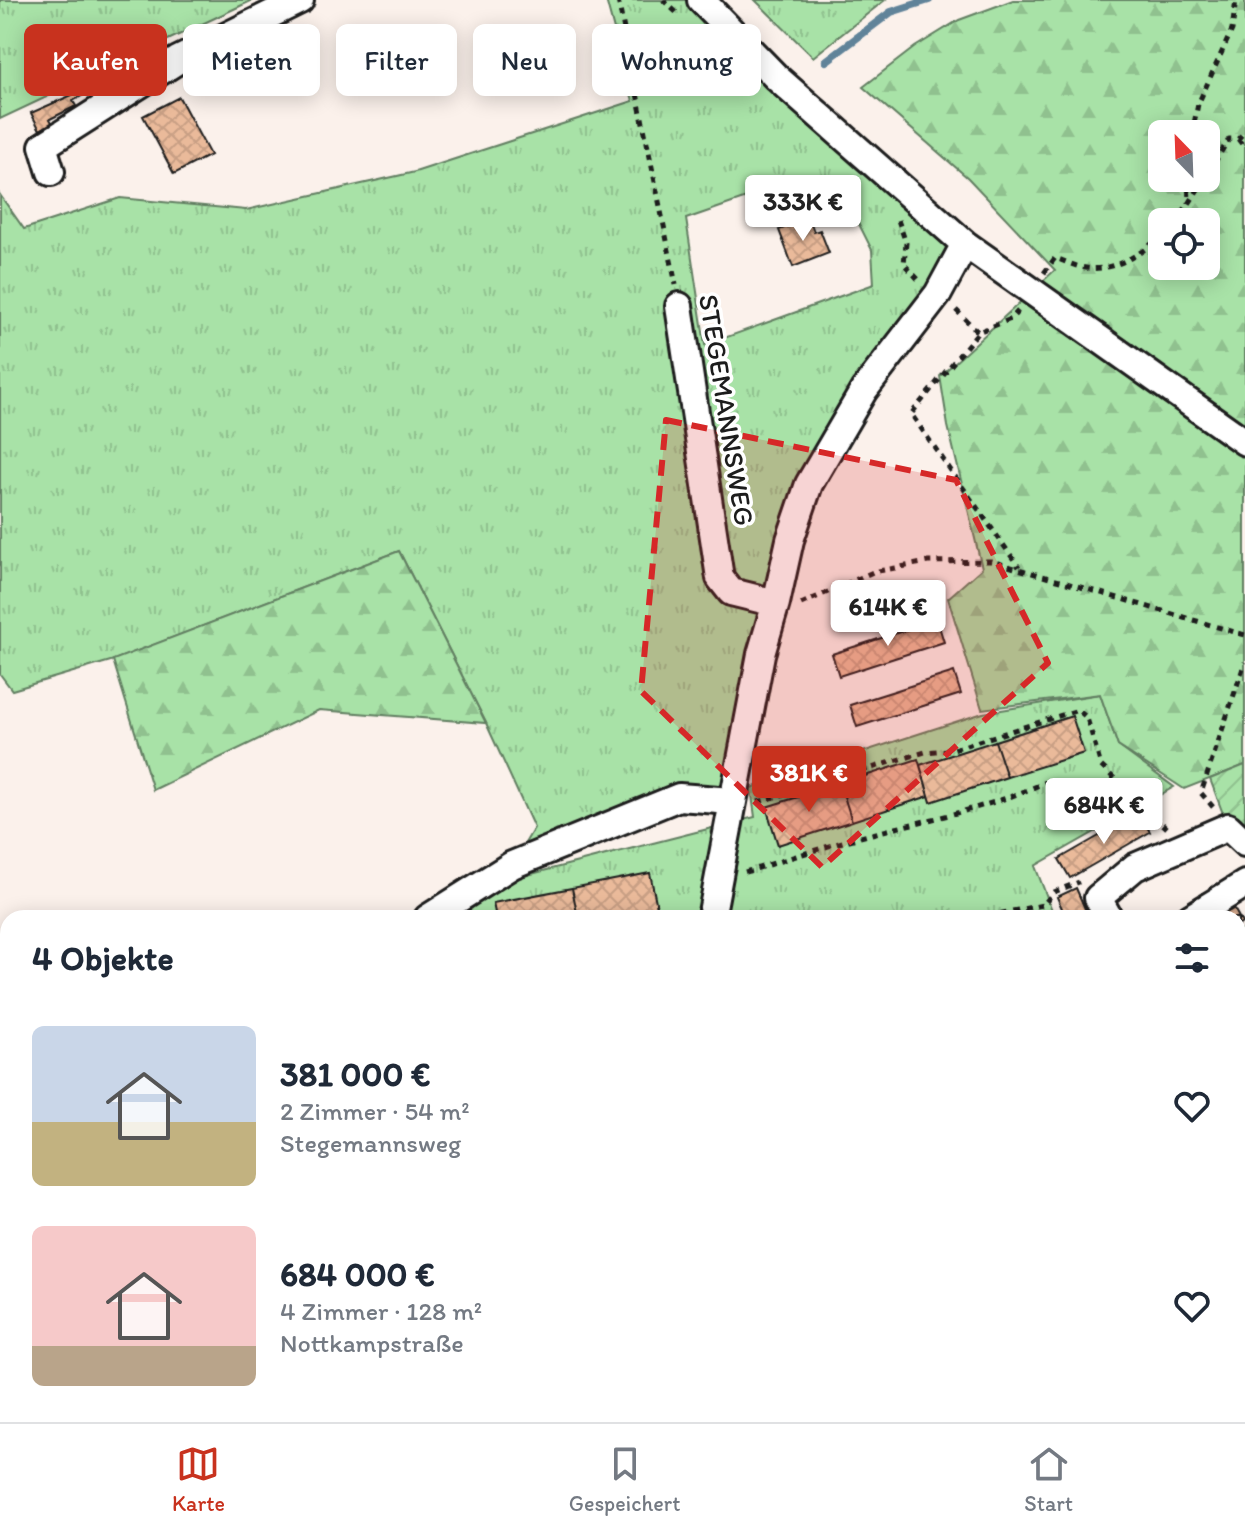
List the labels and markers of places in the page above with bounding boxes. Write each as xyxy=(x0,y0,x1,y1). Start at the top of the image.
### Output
pin: 333K € xyxy=(738,175,868,243)
pin: 614K € xyxy=(823,580,953,648)
pin: 381K € xyxy=(744,746,874,814)
pin: 684K € xyxy=(1039,778,1169,846)

